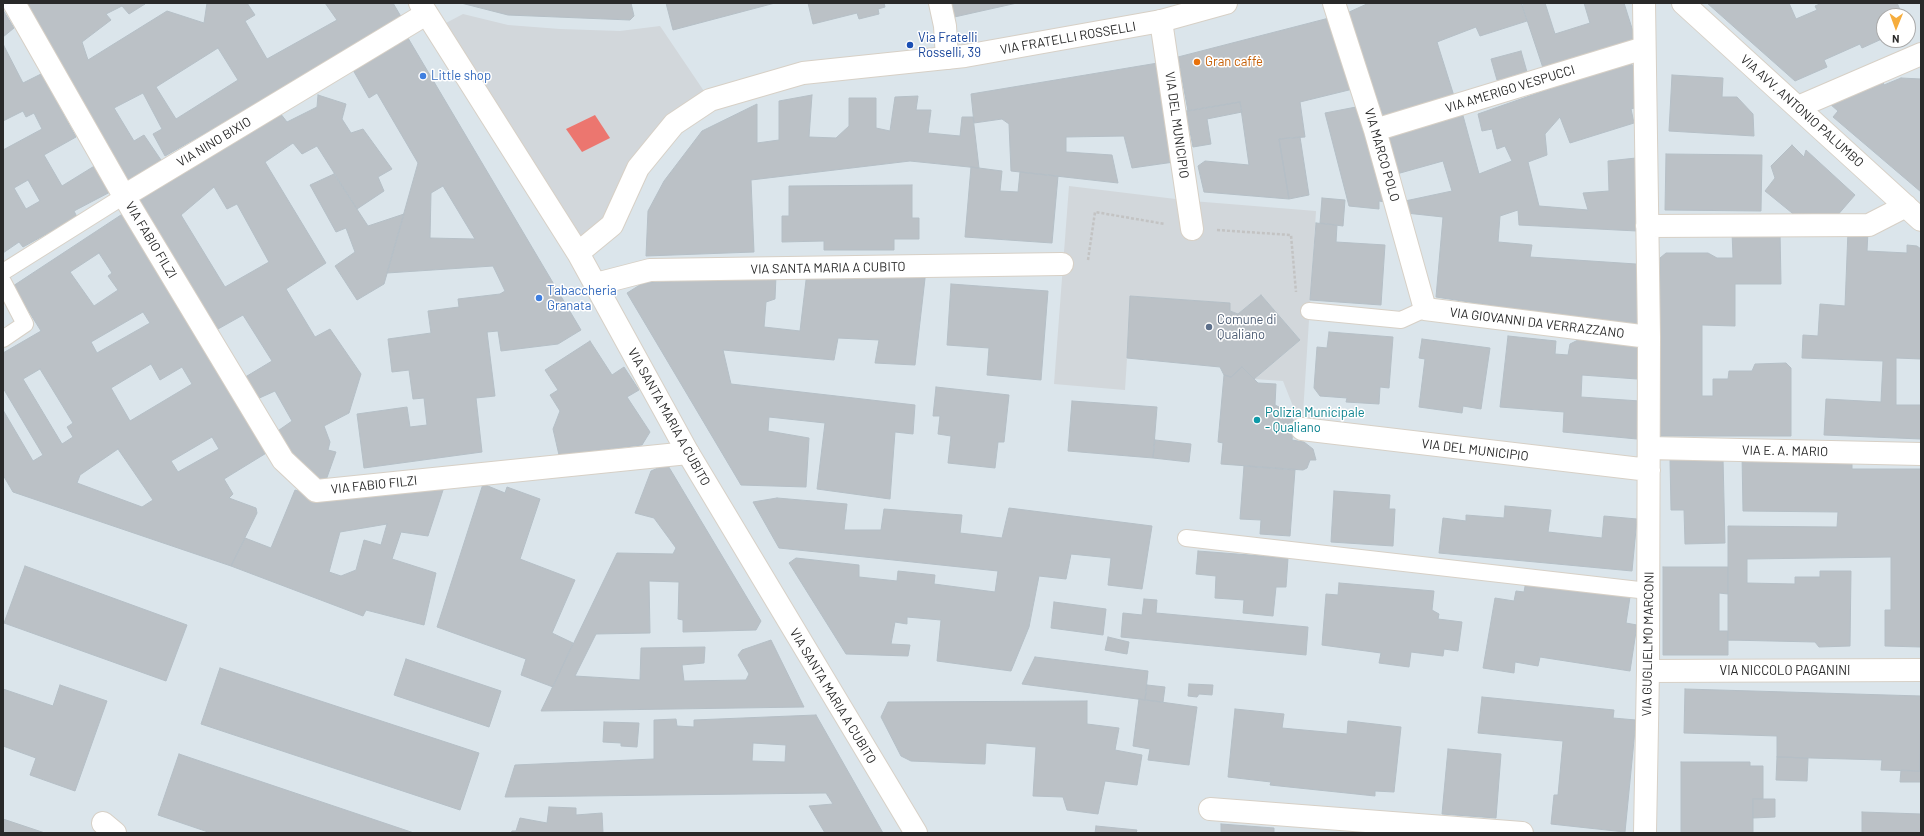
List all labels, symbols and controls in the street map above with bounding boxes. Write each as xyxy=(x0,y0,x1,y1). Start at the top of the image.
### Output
north arrow xyxy=(1876,8,1916,48)
street label: VIA FRATELLI ROSSELLI xyxy=(999,18,1137,58)
place label: Via Fratelli Rosselli, 39 xyxy=(918,30,981,61)
text: N xyxy=(1892,33,1900,46)
marker: Via Fratelli Rosselli, 39 xyxy=(905,40,915,50)
street label: VIA AVV. ANTONIO PALUMBO xyxy=(1737,52,1867,170)
place label: Gran caffè xyxy=(1205,54,1263,70)
marker: Gran caffè xyxy=(1192,57,1202,67)
street label: VIA AMERIGO VESPUCCI xyxy=(1443,62,1577,116)
place label: Little shop xyxy=(431,68,491,84)
marker: Little shop xyxy=(418,71,428,81)
street label: VIA DEL MUNICIPIO xyxy=(1162,71,1192,179)
street label: VIA MARCO POLO xyxy=(1361,106,1403,204)
street label: VIA NINO BIXIO xyxy=(174,114,254,170)
street label: VIA FABIO FILZI xyxy=(122,199,180,281)
street label: VIA SANTA MARIA A CUBITO xyxy=(750,259,906,277)
place label: Tabaccheria Granata xyxy=(547,283,617,314)
marker: Tabaccheria Granata xyxy=(534,293,544,303)
street label: VIA GIOVANNI DA VERRAZZANO xyxy=(1449,305,1625,341)
place label: Comune di Qualiano xyxy=(1217,312,1277,343)
marker: Comune di Qualiano xyxy=(1204,322,1214,332)
street label: VIA SANTA MARIA A CUBITO xyxy=(625,345,713,489)
place label: Polizia Municipale - Qualiano xyxy=(1265,405,1365,436)
marker: Polizia Municipale - Qualiano xyxy=(1252,415,1262,425)
street label: VIA DEL MUNICIPIO xyxy=(1421,436,1529,464)
street label: VIA E. A. MARIO xyxy=(1742,442,1828,460)
street label: VIA FABIO FILZI xyxy=(330,473,418,497)
street label: VIA GUGLIELMO MARCONI xyxy=(1639,571,1657,717)
street label: VIA SANTA MARIA A CUBITO xyxy=(786,625,880,767)
street label: VIA NICCOLO PAGANINI xyxy=(1720,663,1850,679)

